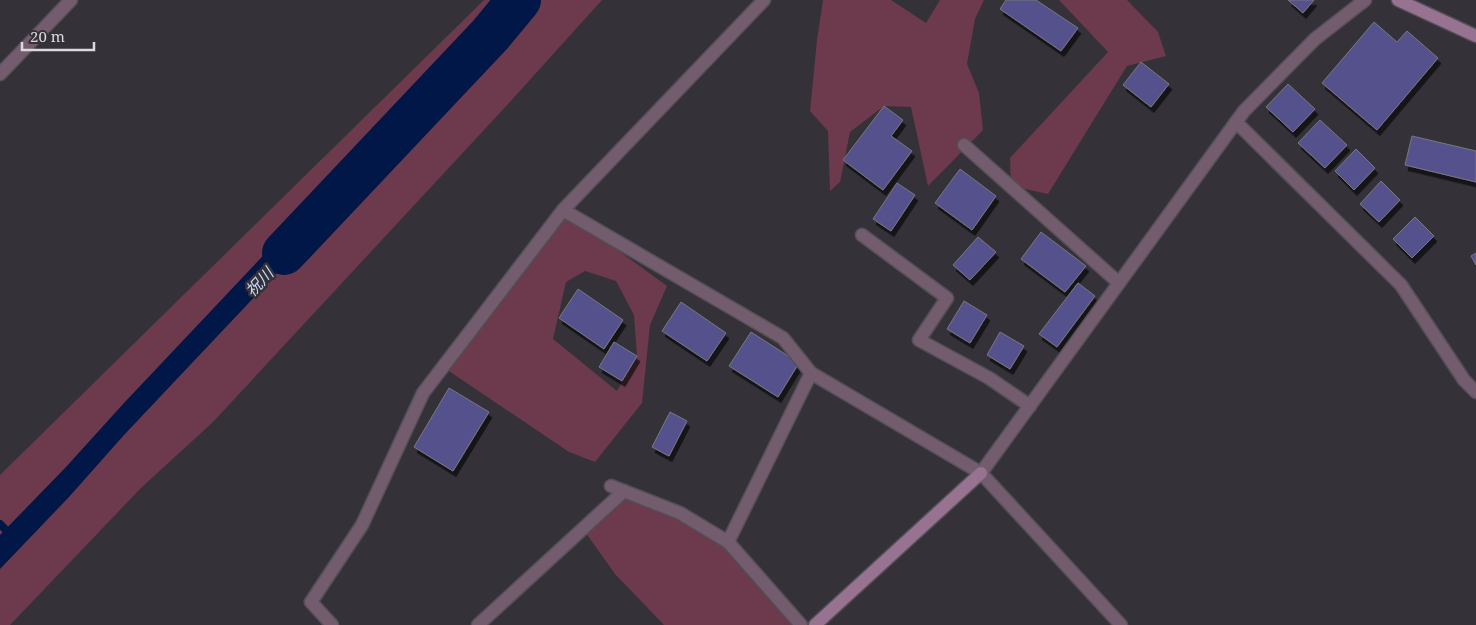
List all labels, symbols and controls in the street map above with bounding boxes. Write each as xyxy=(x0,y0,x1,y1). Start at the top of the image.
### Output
scale bar xyxy=(22,20,95,52)
text: 20 m xyxy=(30,26,65,46)
water label: 祝川 xyxy=(240,261,279,301)

